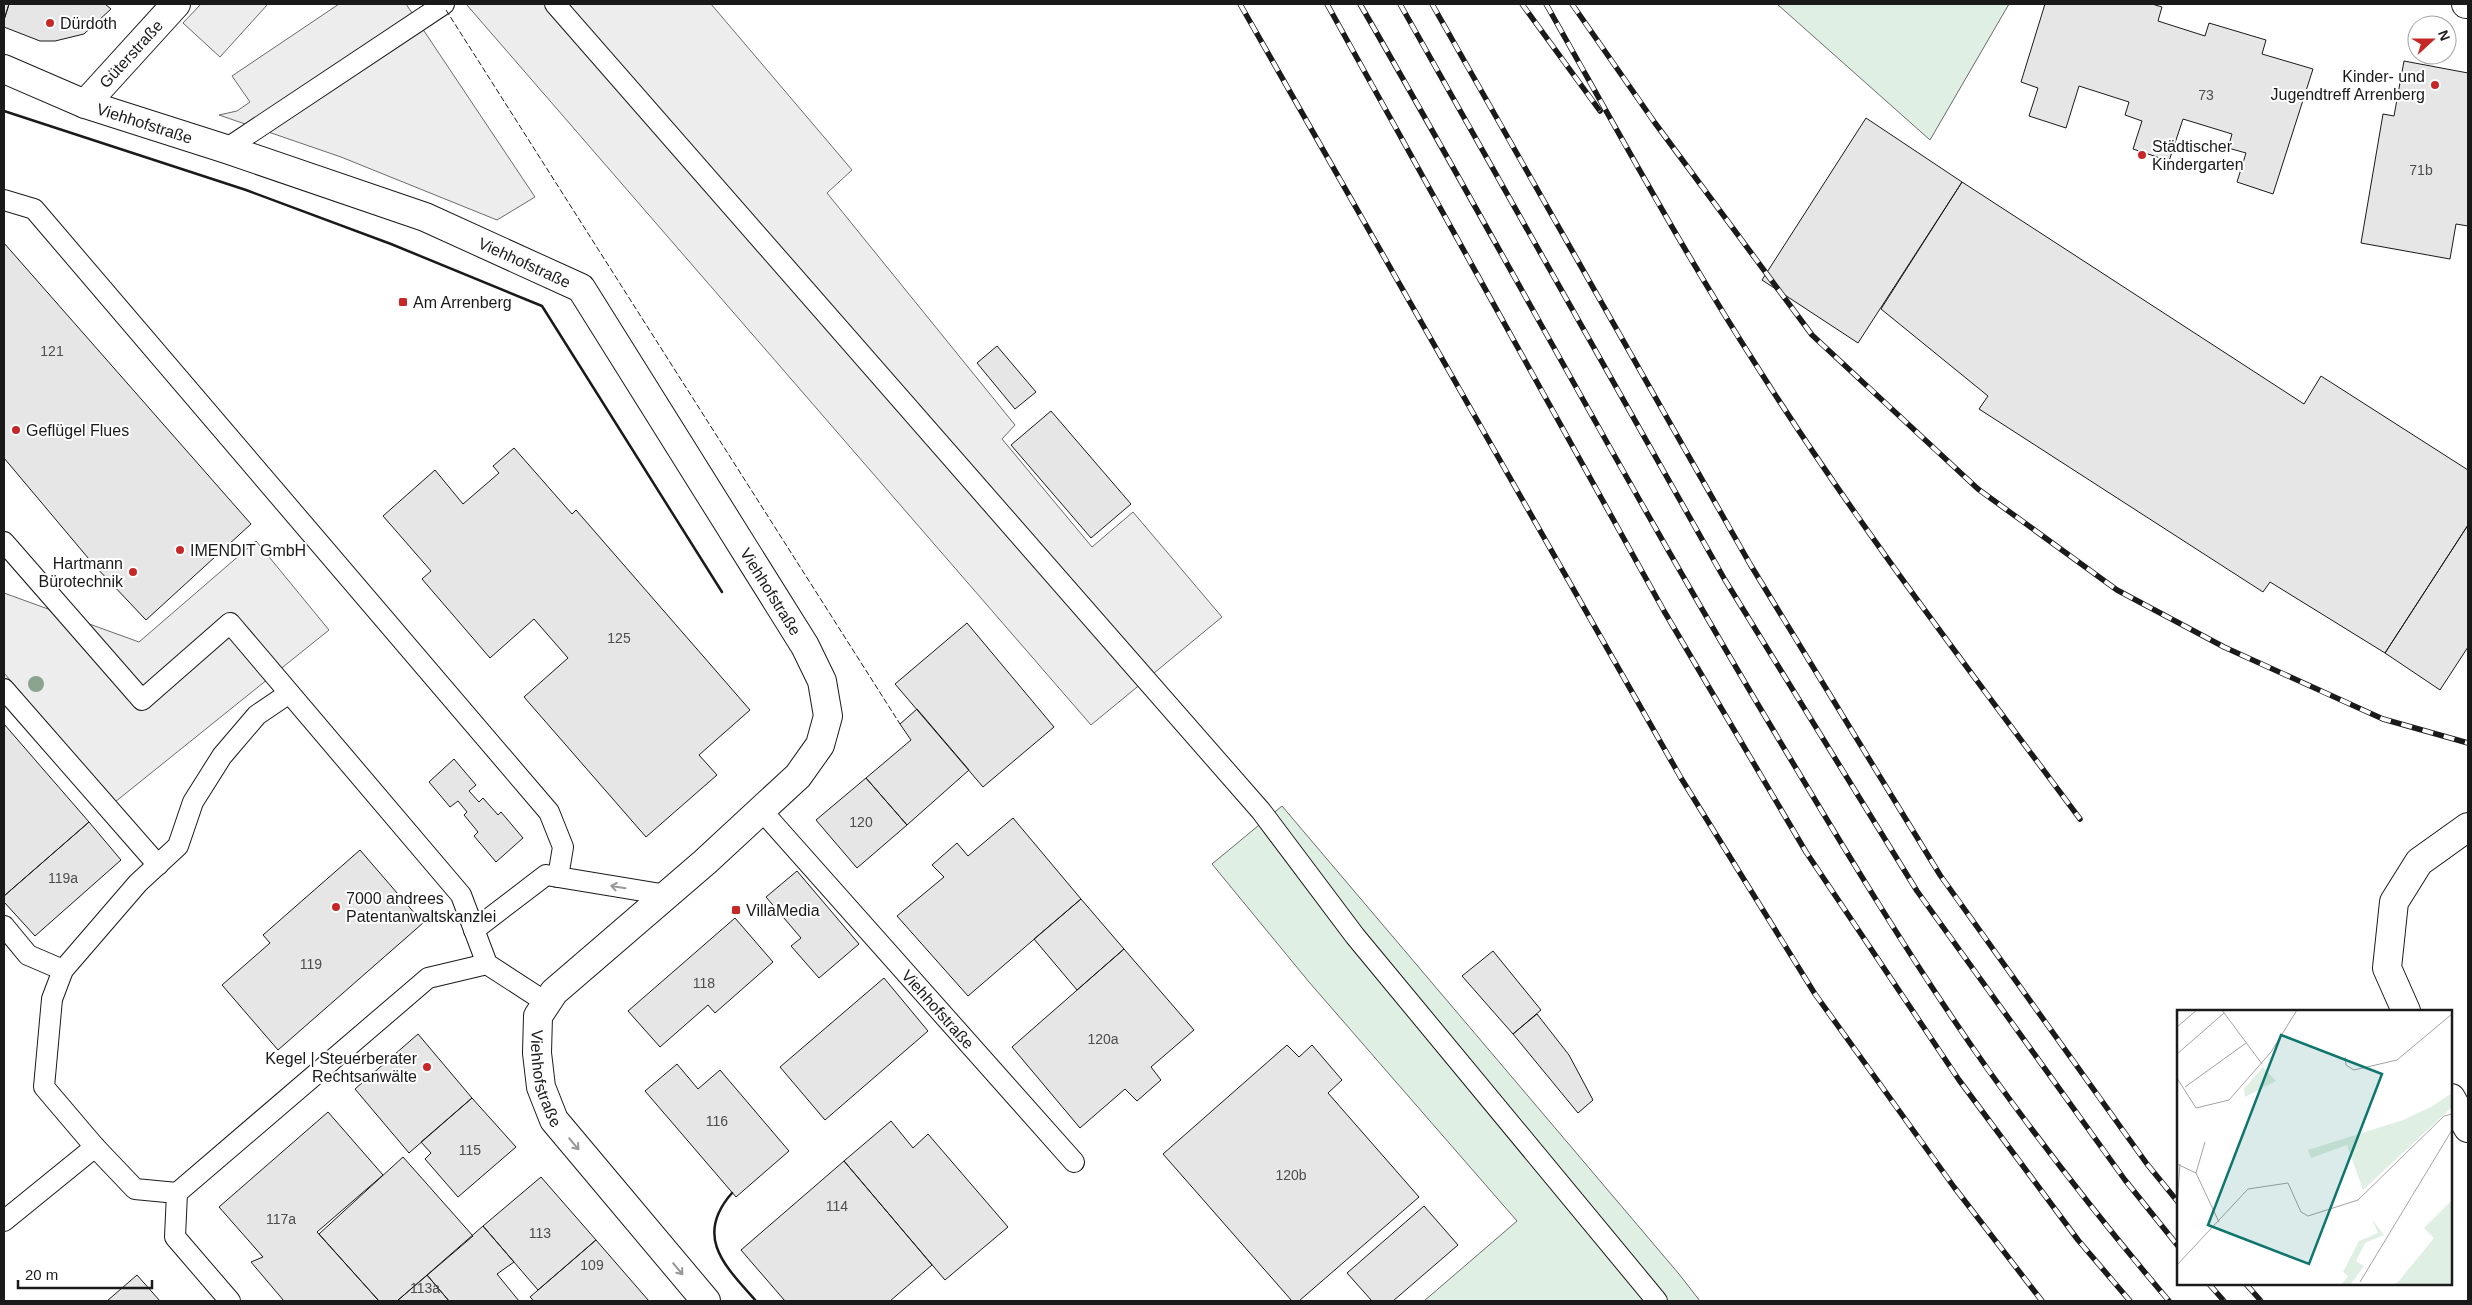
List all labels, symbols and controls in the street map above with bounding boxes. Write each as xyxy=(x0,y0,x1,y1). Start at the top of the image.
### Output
place label: Dürdoth xyxy=(60,15,117,32)
north arrow xyxy=(2407,15,2457,65)
marker: Dürdoth xyxy=(44,17,56,29)
street label: Güterstraße xyxy=(96,17,166,91)
text: N xyxy=(2435,28,2453,43)
place label: Kinder- und Jugendtreff Arrenberg xyxy=(2271,68,2425,103)
marker: Kinder- und Jugendtreff Arrenberg xyxy=(2429,79,2441,91)
house number: 73 xyxy=(2198,87,2214,103)
street label: Viehhofstraße xyxy=(95,100,195,147)
place label: Städtischer Kindergarten xyxy=(2152,138,2244,173)
marker: Städtischer Kindergarten xyxy=(2136,149,2148,161)
house number: 71b xyxy=(2409,162,2433,178)
street label: Viehhofstraße xyxy=(476,234,573,291)
place label: Am Arrenberg xyxy=(413,294,512,311)
marker: Am Arrenberg xyxy=(397,296,409,308)
house number: 121 xyxy=(40,343,64,359)
place label: Geflügel Flues xyxy=(26,422,129,439)
marker: Geflügel Flues xyxy=(10,424,22,436)
place label: IMENDIT GmbH xyxy=(190,542,306,559)
marker: IMENDIT GmbH xyxy=(174,544,186,556)
street label: Viehhofstraße xyxy=(737,545,804,639)
place label: Hartmann Bürotechnik xyxy=(39,555,124,590)
marker: Hartmann Bürotechnik xyxy=(127,566,139,578)
house number: 125 xyxy=(607,630,631,646)
house number: 120 xyxy=(849,814,873,830)
house number: 119a xyxy=(48,870,78,886)
one-way arrow xyxy=(611,881,627,891)
place label: 7000 andrees Patentanwaltskanzlei xyxy=(346,890,496,925)
marker: 7000 andrees Patentanwaltskanzlei xyxy=(330,901,342,913)
place label: VillaMedia xyxy=(746,902,820,919)
marker: VillaMedia xyxy=(730,904,742,916)
house number: 119 xyxy=(300,956,322,972)
street label: Viehhofstraße xyxy=(898,967,977,1052)
house number: 118 xyxy=(693,975,715,991)
inset map xyxy=(2177,1010,2452,1285)
street label: Viehhofstraße xyxy=(528,1030,564,1131)
house number: 120a xyxy=(1087,1031,1119,1047)
place label: Kegel | Steuerberater Rechtsanwälte xyxy=(265,1050,418,1085)
marker: Kegel | Steuerberater Rechtsanwälte xyxy=(421,1061,433,1073)
house number: 116 xyxy=(706,1113,728,1129)
one-way arrow xyxy=(568,1137,579,1150)
house number: 115 xyxy=(459,1142,481,1158)
house number: 120b xyxy=(1275,1167,1307,1183)
house number: 114 xyxy=(826,1198,848,1214)
house number: 117a xyxy=(266,1211,296,1227)
house number: 113 xyxy=(529,1225,551,1241)
house number: 109 xyxy=(580,1257,604,1273)
scale bar xyxy=(18,1258,151,1290)
one-way arrow xyxy=(673,1262,684,1275)
text: 20 m xyxy=(25,1266,58,1283)
house number: 113a xyxy=(410,1280,440,1296)

